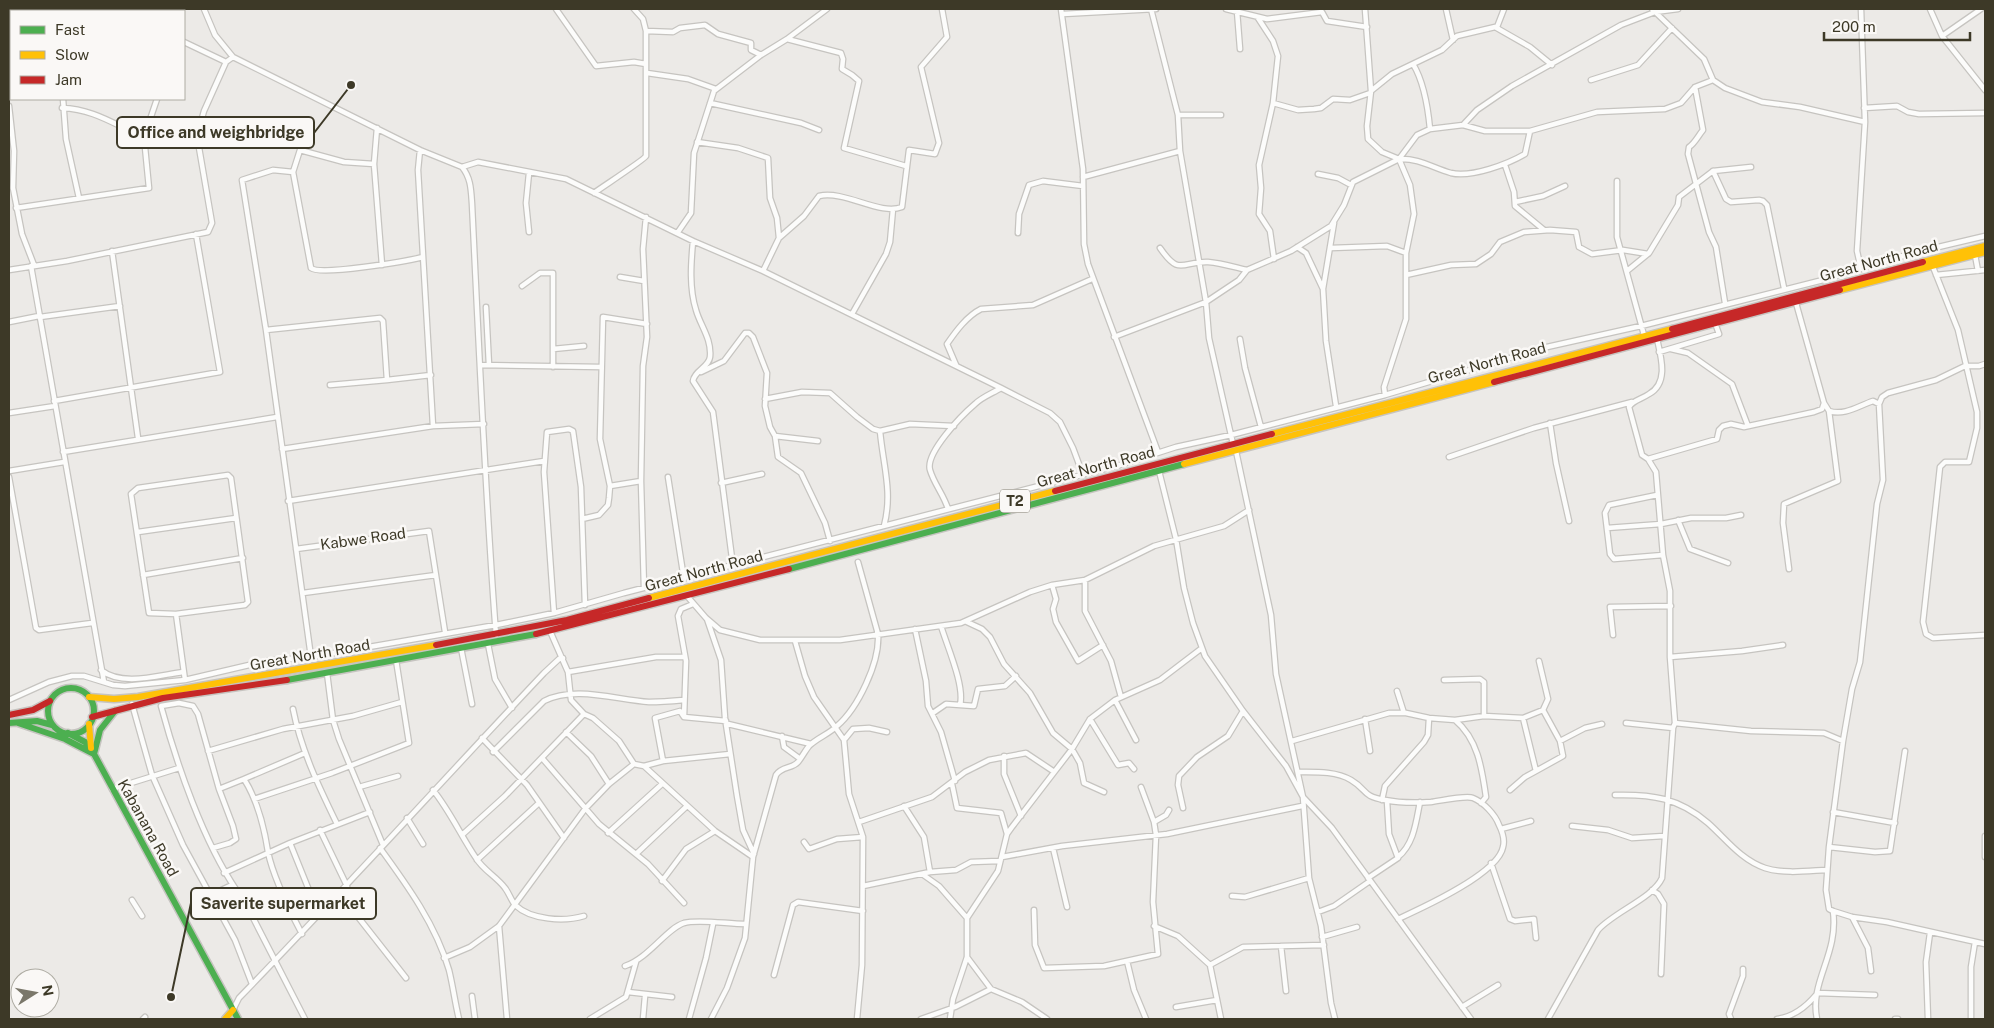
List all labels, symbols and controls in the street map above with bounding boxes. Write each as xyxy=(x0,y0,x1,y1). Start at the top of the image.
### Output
legend xyxy=(10,10,185,100)
scale bar xyxy=(1824,10,1970,42)
text: 200 m xyxy=(1832,18,1876,35)
text: Fast xyxy=(55,21,85,38)
text: Slow xyxy=(55,46,90,63)
text: Jam xyxy=(55,71,82,88)
callout: Office and weighbridge xyxy=(117,117,314,148)
text: Office and weighbridge xyxy=(128,123,305,142)
street label: Great North Road xyxy=(1818,237,1940,284)
street label: Great North Road xyxy=(1426,339,1548,386)
street label: Great North Road xyxy=(1035,443,1157,490)
road number: T2 xyxy=(1000,490,1030,512)
street label: Kabwe Road xyxy=(319,524,407,553)
street label: Great North Road xyxy=(643,547,765,594)
street label: Great North Road xyxy=(249,636,371,673)
street label: Kabanana Road xyxy=(115,776,182,879)
callout: Saverite supermarket xyxy=(191,888,376,919)
text: Saverite supermarket xyxy=(200,894,366,913)
north arrow xyxy=(10,968,60,1018)
text: N xyxy=(39,984,57,997)

